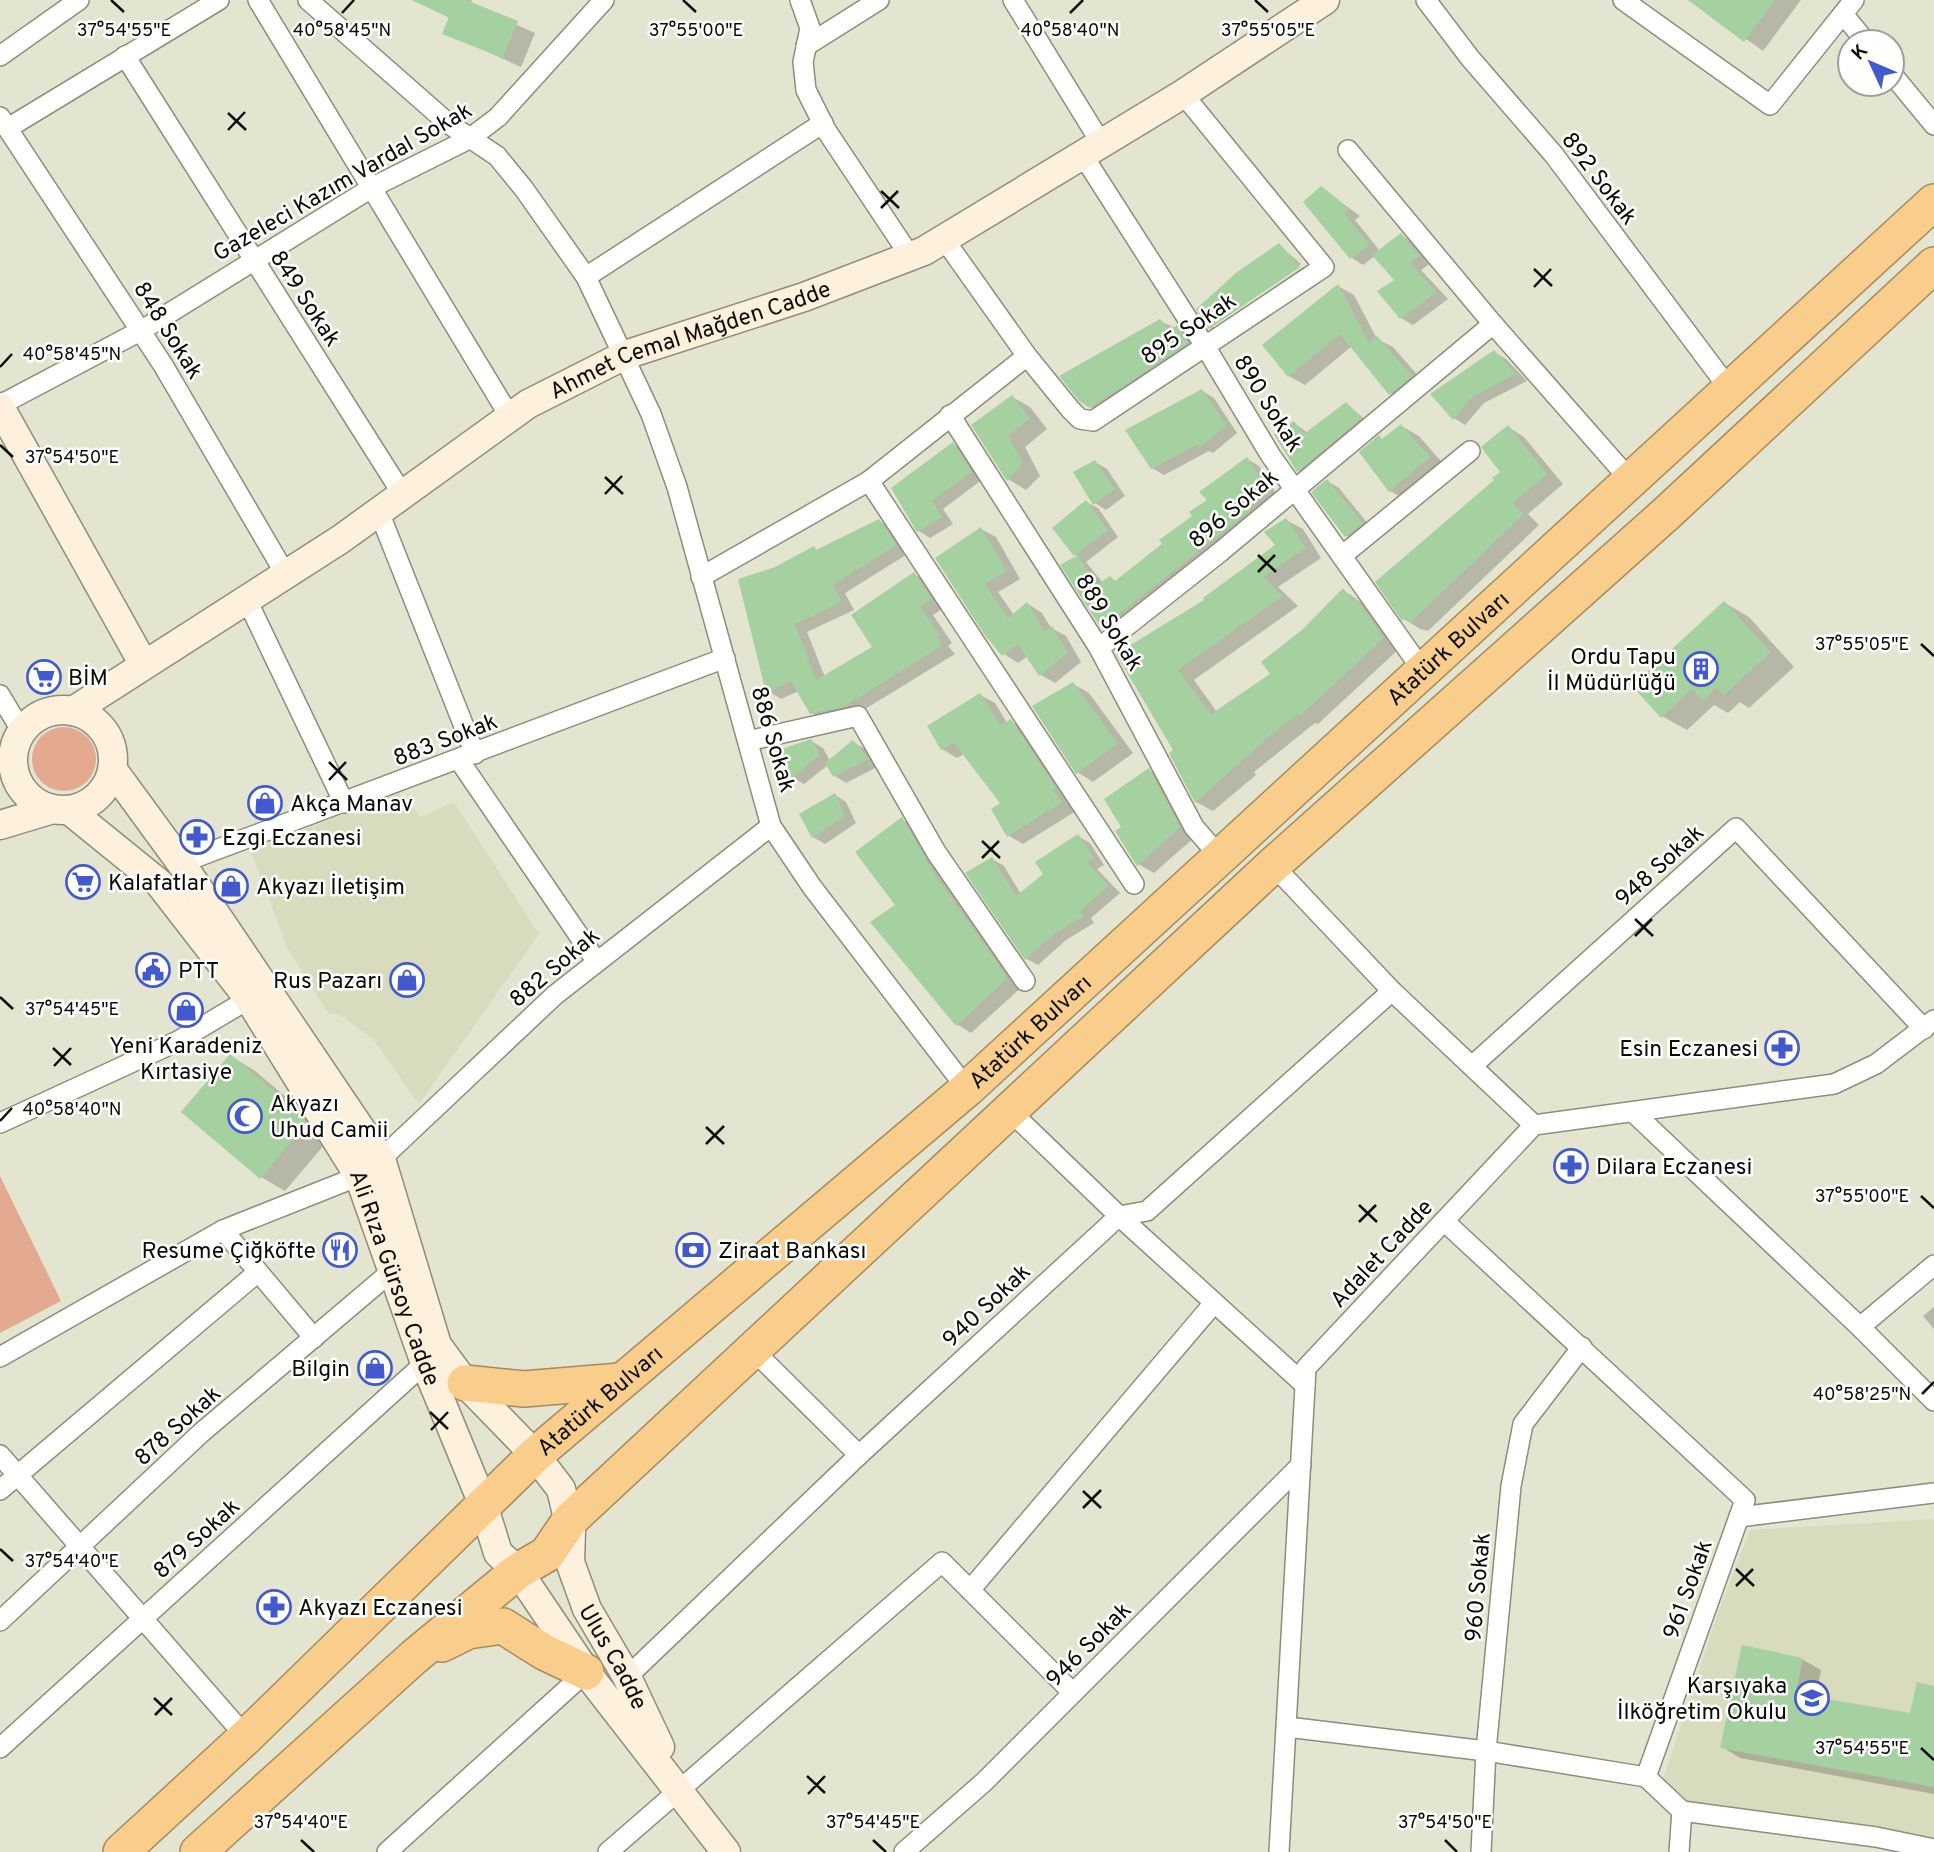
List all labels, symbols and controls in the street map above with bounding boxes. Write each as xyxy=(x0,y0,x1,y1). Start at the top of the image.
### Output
text: 37°54'55"E xyxy=(77,20,171,43)
text: 40°58'45"N xyxy=(293,20,391,43)
text: 37°55'00"E xyxy=(649,20,743,43)
text: 40°58'40"N xyxy=(1021,20,1119,43)
text: 37°55'05"E xyxy=(1221,20,1315,43)
north arrow xyxy=(1836,28,1906,98)
text: K xyxy=(1847,39,1874,66)
street label: Gazeleci Kazım Vardal Sokak xyxy=(208,97,478,269)
street label: 892 Sokak xyxy=(1554,127,1642,232)
street label: 849 Sokak xyxy=(262,246,346,353)
street label: Ahmet Cemal Mağden Cadde xyxy=(545,276,836,408)
street label: 848 Sokak xyxy=(125,277,208,386)
street label: 895 Sokak xyxy=(1136,288,1243,373)
text: 40°58'45"N xyxy=(23,344,121,367)
street label: 890 Sokak xyxy=(1226,350,1308,458)
text: 37°54'50"E xyxy=(25,447,119,470)
street label: 896 Sokak xyxy=(1184,464,1286,556)
street label: 889 Sokak xyxy=(1067,569,1148,677)
street label: Atatürk Bulvarı xyxy=(1382,587,1517,713)
text: 37°55'05"E xyxy=(1815,634,1909,657)
place label: Ordu Tapu İl Müdürlüğü xyxy=(1547,644,1676,699)
building icon: Ordu Tapu İl Müdürlüğü xyxy=(1682,650,1720,688)
supermarket icon: BİM xyxy=(25,658,63,696)
place label: BİM xyxy=(68,664,108,694)
street label: 886 Sokak xyxy=(743,683,801,796)
street label: 883 Sokak xyxy=(390,708,502,774)
shop icon: Akça Manav xyxy=(246,784,284,822)
place label: Akça Manav xyxy=(290,791,413,820)
pharmacy icon: Ezgi Eczanesi xyxy=(178,818,216,856)
street label: 948 Sokak xyxy=(1610,819,1711,914)
place label: Ezgi Eczanesi xyxy=(222,825,362,854)
supermarket icon: Kalafatlar xyxy=(64,863,102,901)
shop icon: Akyazı İletişim xyxy=(212,867,250,905)
place label: Kalafatlar xyxy=(108,870,208,899)
place label: Akyazı İletişim xyxy=(256,873,405,903)
street label: 882 Sokak xyxy=(504,923,607,1015)
public building icon: PTT xyxy=(134,951,172,989)
place label: PTT xyxy=(178,958,219,987)
shop icon: Rus Pazarı xyxy=(388,961,426,999)
place label: Rus Pazarı xyxy=(273,968,382,997)
street label: Atatürk Bulvarı xyxy=(964,970,1099,1097)
shop icon: Yeni Karadeniz Kırtasiye xyxy=(167,991,205,1029)
text: 37°54'45"E xyxy=(25,999,119,1022)
pharmacy icon: Esin Eczanesi xyxy=(1763,1029,1801,1067)
place label: Yeni Karadeniz Kırtasiye xyxy=(109,1033,263,1088)
place label: Esin Eczanesi xyxy=(1619,1036,1758,1065)
place label: Akyazı Uhud Camii xyxy=(270,1091,388,1146)
mosque icon: Akyazı Uhud Camii xyxy=(226,1097,264,1135)
text: 40°58'40"N xyxy=(23,1099,121,1122)
pharmacy icon: Dilara Eczanesi xyxy=(1552,1147,1590,1185)
place label: Dilara Eczanesi xyxy=(1596,1154,1752,1183)
street label: Ali Rıza Gürsoy Cadde xyxy=(341,1167,445,1391)
text: 37°55'00"E xyxy=(1815,1186,1909,1209)
street label: Adalet Cadde xyxy=(1325,1194,1441,1315)
restaurant icon: Resume Çiğköfte xyxy=(321,1231,359,1269)
bank icon: Ziraat Bankası xyxy=(674,1231,712,1269)
place label: Resume Çiğköfte xyxy=(141,1238,316,1267)
place label: Ziraat Bankası xyxy=(718,1238,866,1267)
street label: 940 Sokak xyxy=(937,1259,1038,1355)
street label: Atatürk Bulvarı xyxy=(532,1341,670,1464)
shop icon: Bilgin xyxy=(356,1349,394,1387)
place label: Bilgin xyxy=(291,1356,350,1385)
street label: 878 Sokak xyxy=(129,1380,228,1473)
text: 40°58'25"N xyxy=(1813,1384,1911,1407)
street label: 879 Sokak xyxy=(148,1493,247,1586)
street label: 960 Sokak xyxy=(1460,1531,1499,1643)
street label: 961 Sokak xyxy=(1658,1536,1721,1643)
text: 37°54'40"E xyxy=(25,1551,119,1574)
pharmacy icon: Akyazı Eczanesi xyxy=(255,1588,293,1626)
place label: Akyazı Eczanesi xyxy=(298,1595,462,1624)
street label: 946 Sokak xyxy=(1041,1597,1139,1695)
street label: Ulus Cadde xyxy=(571,1600,652,1715)
place label: Karşıyaka İlköğretim Okulu xyxy=(1617,1673,1787,1728)
school or university icon: Karşıyaka İlköğretim Okulu xyxy=(1793,1679,1831,1717)
text: 37°54'55"E xyxy=(1815,1738,1909,1761)
text: 37°54'40"E xyxy=(254,1812,348,1835)
text: 37°54'45"E xyxy=(826,1812,920,1835)
text: 37°54'50"E xyxy=(1398,1812,1492,1835)

